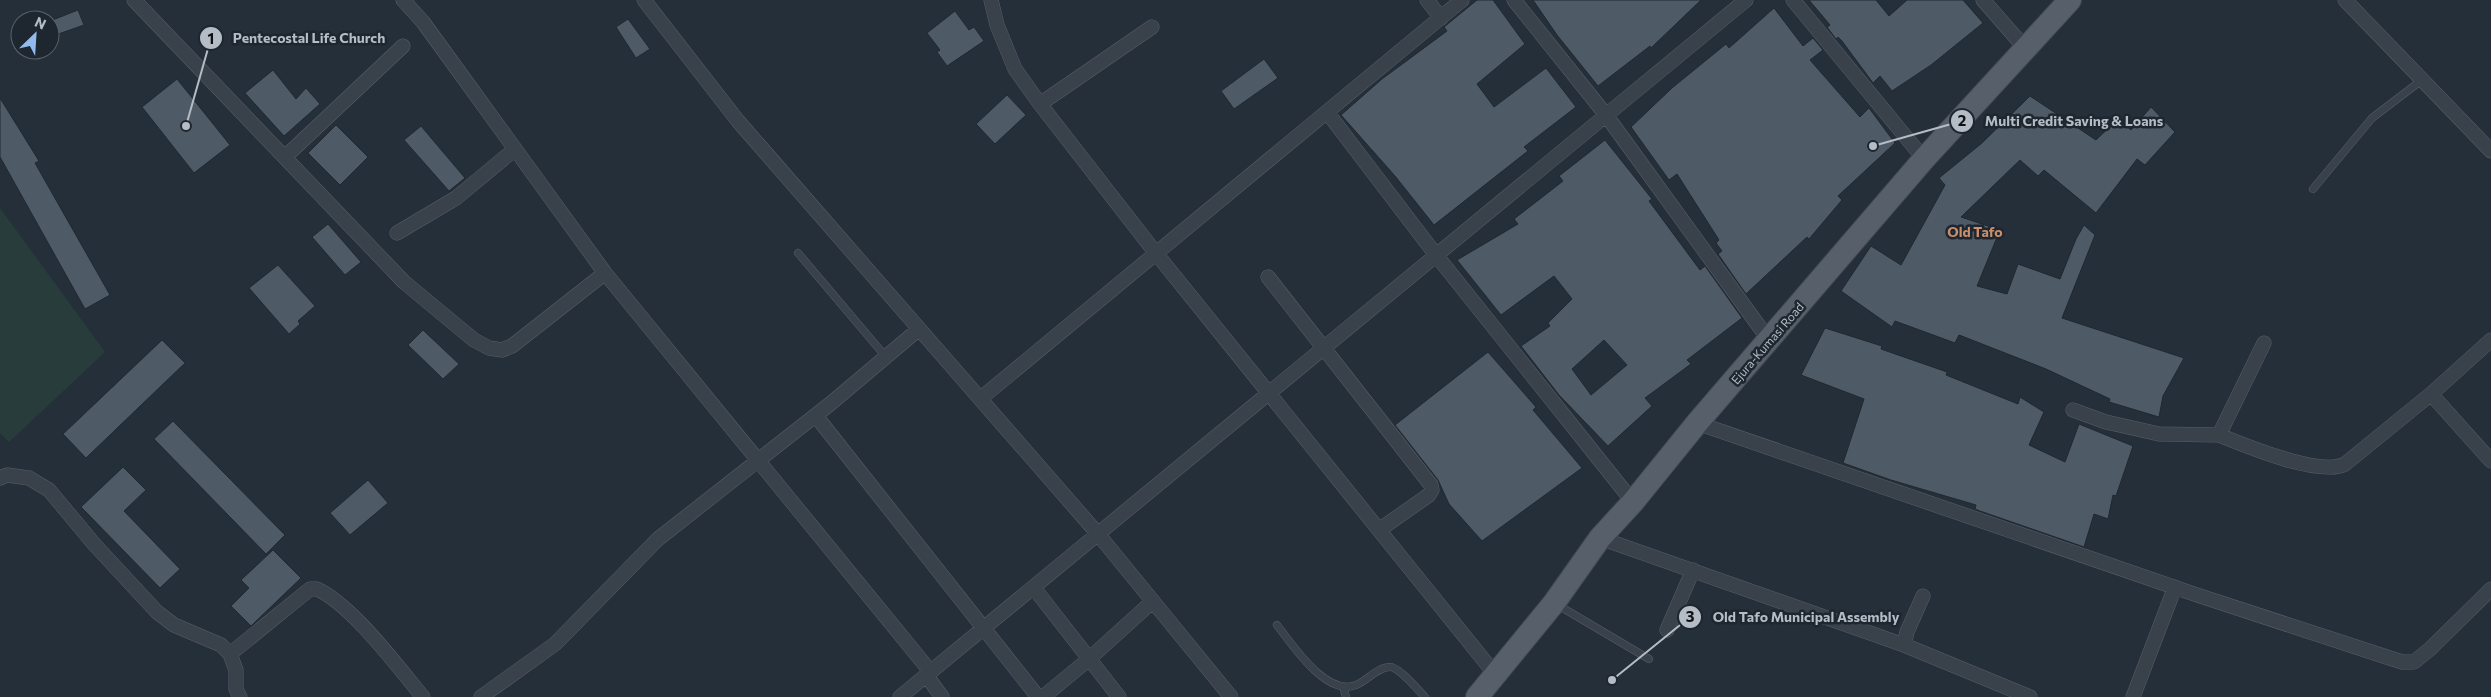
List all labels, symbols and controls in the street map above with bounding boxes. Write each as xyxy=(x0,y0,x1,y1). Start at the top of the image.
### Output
north arrow xyxy=(10,10,60,60)
text: N xyxy=(32,13,49,33)
callout: Pentecostal Life Church xyxy=(198,24,396,53)
text: 1 xyxy=(208,29,214,47)
text: Pentecostal Life Church xyxy=(233,29,385,46)
callout: Multi Credit Saving & Loans xyxy=(1950,107,2173,136)
text: 2 xyxy=(1958,111,1966,129)
text: Multi Credit Saving & Loans xyxy=(1985,112,2164,129)
district label: Old Tafo xyxy=(1947,223,2003,240)
street label: Ejura-Kumasi Road xyxy=(1728,299,1806,387)
callout: Old Tafo Municipal Assembly xyxy=(1678,603,1909,632)
text: 3 xyxy=(1686,607,1695,625)
text: Old Tafo Municipal Assembly xyxy=(1713,608,1900,625)

